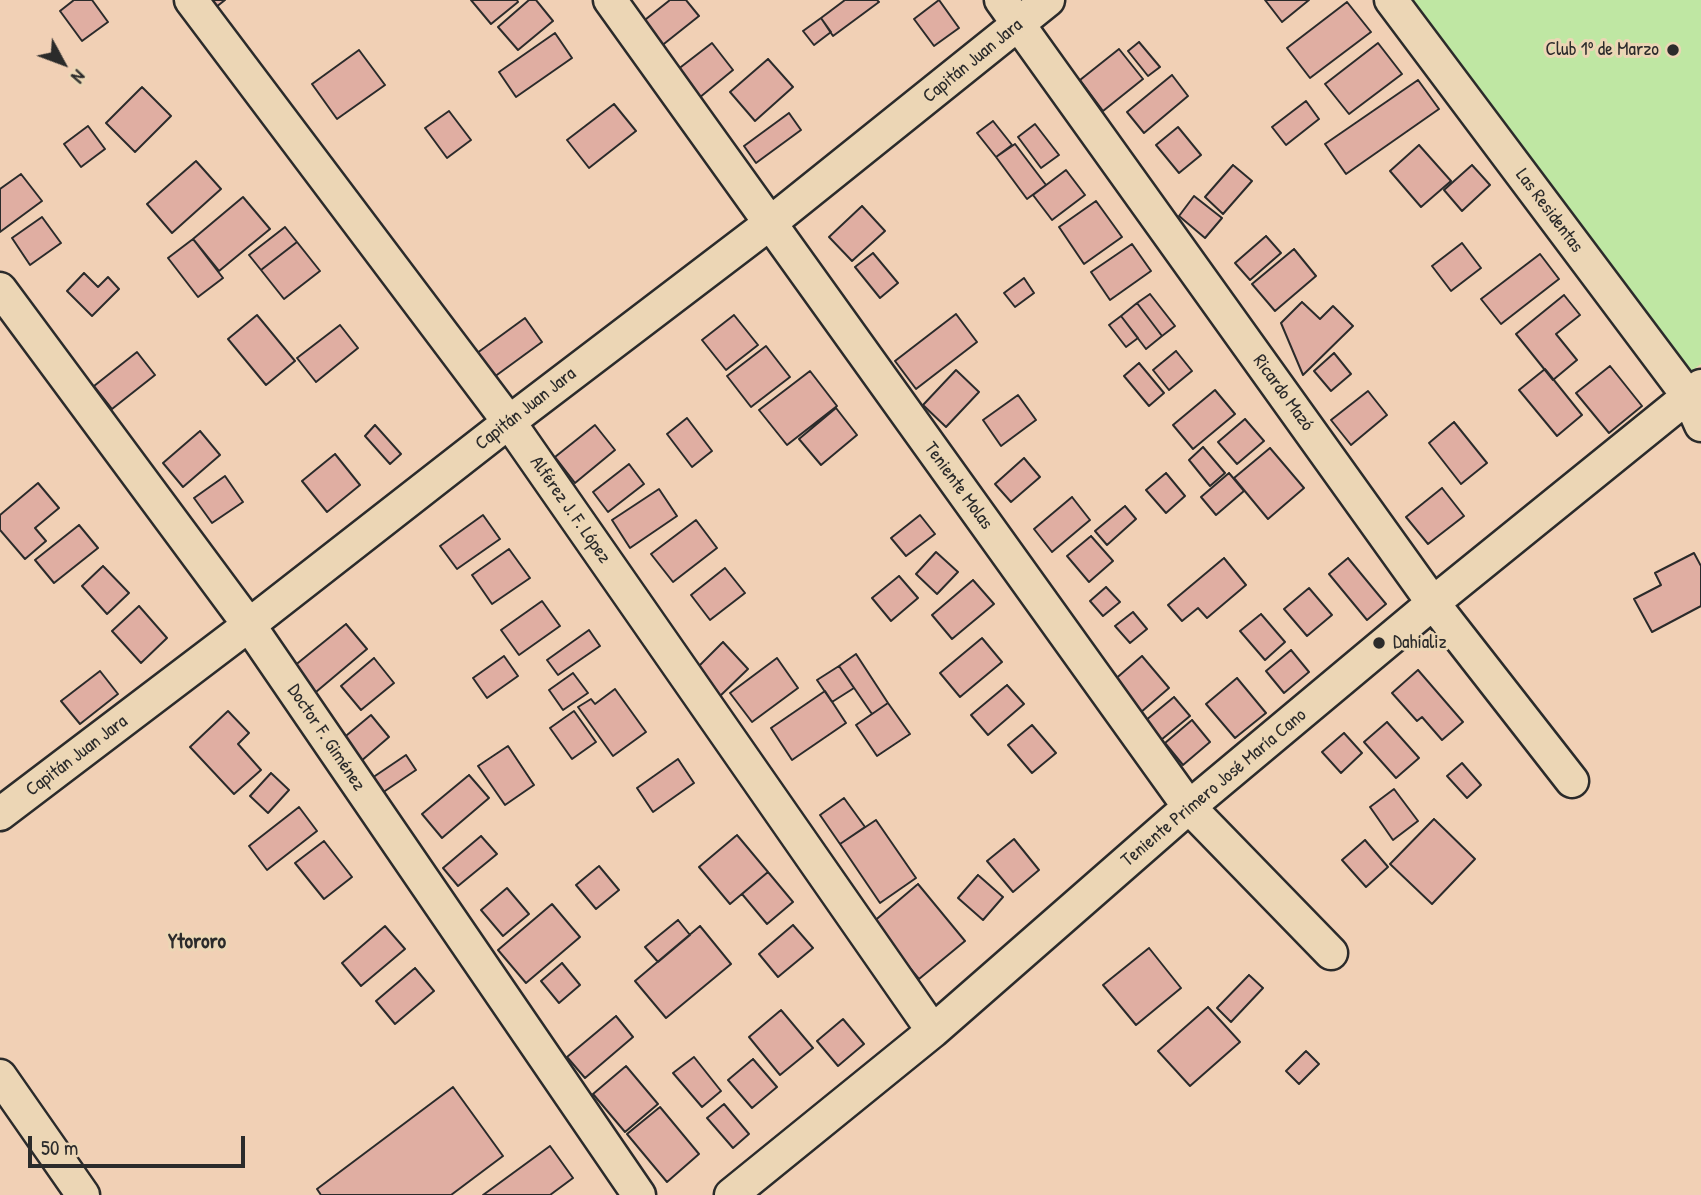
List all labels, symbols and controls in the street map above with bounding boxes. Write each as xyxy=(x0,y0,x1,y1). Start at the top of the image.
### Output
street label: Capitán Juan Jara xyxy=(919,14,1027,108)
north arrow xyxy=(28,28,98,98)
place label: Club 1º de Marzo xyxy=(1546,39,1659,61)
marker: Club 1º de Marzo xyxy=(1665,42,1681,58)
text: N xyxy=(66,64,92,89)
street label: Las Residentas xyxy=(1510,165,1588,257)
street label: Ricardo Mazó xyxy=(1248,350,1318,436)
street label: Capitán Juan Jara xyxy=(471,363,581,455)
street label: Teniente Molas xyxy=(919,438,997,534)
street label: Alférez J. F. López xyxy=(525,452,615,568)
place label: Dahializ xyxy=(1393,632,1447,654)
marker: Dahializ xyxy=(1371,635,1387,651)
street label: Doctor F. Giménez xyxy=(282,680,370,796)
street label: Teniente Primero José María Cano xyxy=(1117,704,1311,872)
street label: Capitán Juan Jara xyxy=(22,710,132,802)
district label: Ytororo xyxy=(168,929,226,955)
scale bar xyxy=(32,1122,248,1166)
text: 50 m xyxy=(41,1133,78,1162)

